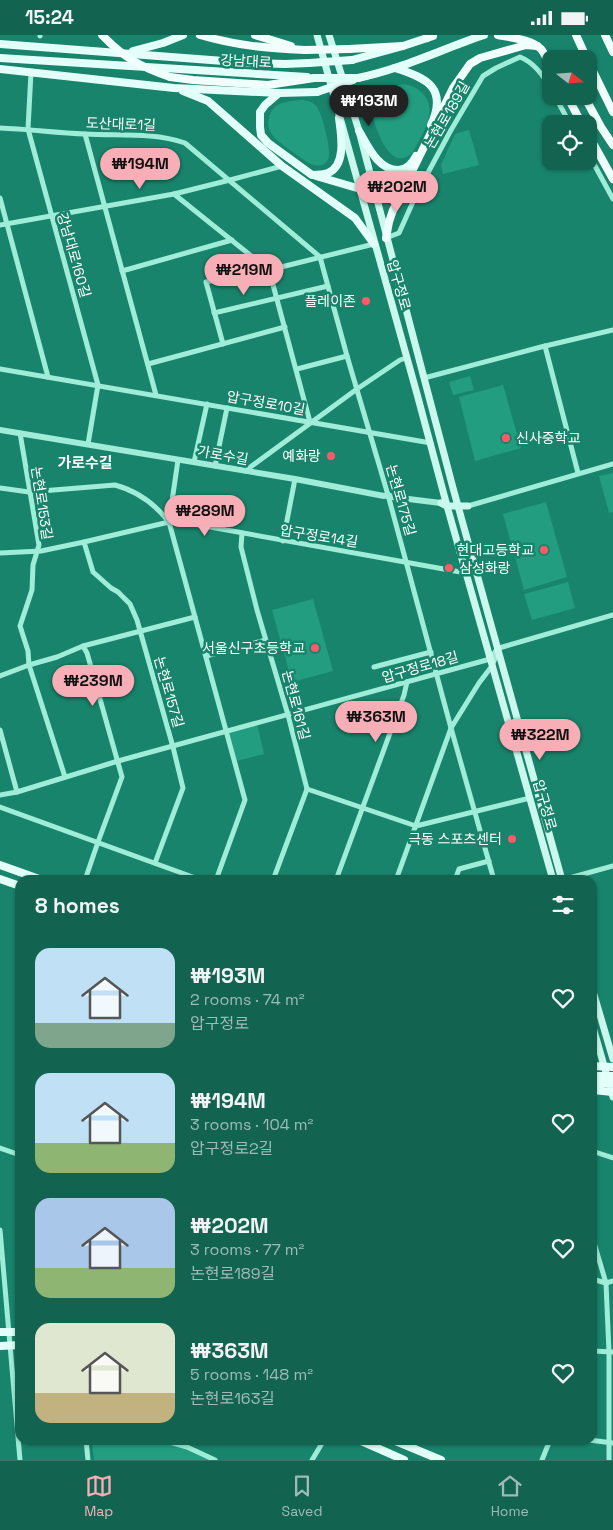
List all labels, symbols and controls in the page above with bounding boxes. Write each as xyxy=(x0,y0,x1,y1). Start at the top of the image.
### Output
text: 15:24 xyxy=(25,5,74,30)
north arrow xyxy=(542,50,598,105)
map controls xyxy=(542,50,597,170)
street label: 강남대로 xyxy=(220,51,272,71)
street label: 논현로189길 xyxy=(421,78,473,152)
pin: ₩193M xyxy=(334,84,404,127)
text: ₩193M xyxy=(340,90,398,111)
street label: 도산대로1길 xyxy=(86,114,156,134)
button: locate xyxy=(542,115,597,170)
pin: ₩194M xyxy=(105,147,175,190)
text: ₩194M xyxy=(111,153,169,174)
pin: ₩202M xyxy=(362,171,432,213)
text: ₩202M xyxy=(367,176,427,197)
street label: 강남대로160길 xyxy=(53,210,95,300)
pin: ₩219M xyxy=(209,253,279,296)
street label: 압구정로 xyxy=(383,258,415,312)
text: ₩219M xyxy=(215,259,273,280)
place label: 플레이존 xyxy=(304,292,356,310)
marker: 플레이존 xyxy=(360,295,372,307)
street label: 압구정로10길 xyxy=(225,387,307,419)
place label: 신사중학교 xyxy=(516,429,581,447)
marker: 신사중학교 xyxy=(500,432,512,444)
street label: 가로수길 xyxy=(196,442,250,468)
place label: 예화랑 xyxy=(282,447,321,465)
marker: 예화랑 xyxy=(325,450,337,462)
district label: 가로수길 xyxy=(57,453,113,472)
street label: 논현로175길 xyxy=(382,462,420,538)
street label: 논현로153길 xyxy=(27,465,57,541)
pin: ₩289M xyxy=(170,495,240,537)
text: ₩289M xyxy=(175,500,235,521)
street label: 압구정로14길 xyxy=(279,521,359,551)
place label: 현대고등학교 xyxy=(457,541,534,559)
marker: 현대고등학교 xyxy=(538,544,550,556)
place label: 삼성화랑 xyxy=(459,559,511,577)
marker: 삼성화랑 xyxy=(443,562,455,574)
place label: 서울신구초등학교 xyxy=(202,639,305,657)
marker: 서울신구초등학교 xyxy=(309,642,321,654)
street label: 압구정로18길 xyxy=(380,647,460,687)
street label: 논현로157길 xyxy=(150,654,188,730)
pin: ₩239M xyxy=(58,665,128,707)
street label: 논현로161길 xyxy=(278,668,314,742)
text: ₩239M xyxy=(63,670,123,691)
pin: ₩363M xyxy=(341,701,411,743)
text: ₩363M xyxy=(346,706,406,727)
pin: ₩322M xyxy=(505,719,575,761)
text: ₩322M xyxy=(510,724,570,745)
street label: 압구정로 xyxy=(529,778,561,832)
place label: 극동 스포츠센터 xyxy=(408,830,502,848)
marker: 극동 스포츠센터 xyxy=(506,833,518,845)
icon: filters xyxy=(549,891,577,919)
text: 8 homes xyxy=(35,892,120,919)
text: ₩193M xyxy=(190,962,265,989)
icon: home xyxy=(75,968,135,1028)
icon: heart xyxy=(549,984,577,1012)
text: 2 rooms · 74 m² xyxy=(190,989,305,1010)
text: 압구정로 xyxy=(190,1013,249,1034)
text: ₩194M xyxy=(190,1087,266,1114)
icon: home xyxy=(75,1093,135,1153)
icon: heart xyxy=(549,1109,577,1137)
text: 3 rooms · 104 m² xyxy=(190,1114,313,1135)
text: 압구정로2길 xyxy=(190,1138,273,1159)
text: ₩202M xyxy=(190,1212,269,1239)
icon: home xyxy=(75,1218,135,1278)
icon: heart xyxy=(549,1234,577,1262)
text: 3 rooms · 77 m² xyxy=(190,1239,304,1260)
text: 논현로189길 xyxy=(190,1263,275,1284)
text: ₩363M xyxy=(190,1337,268,1364)
icon: home xyxy=(75,1343,135,1403)
icon: heart xyxy=(549,1359,577,1387)
text: 5 rooms · 148 m² xyxy=(190,1364,313,1385)
text: 논현로163길 xyxy=(190,1388,275,1409)
tab: Map xyxy=(84,1472,113,1520)
tab: Saved xyxy=(282,1472,322,1520)
tab: Home xyxy=(491,1472,529,1520)

